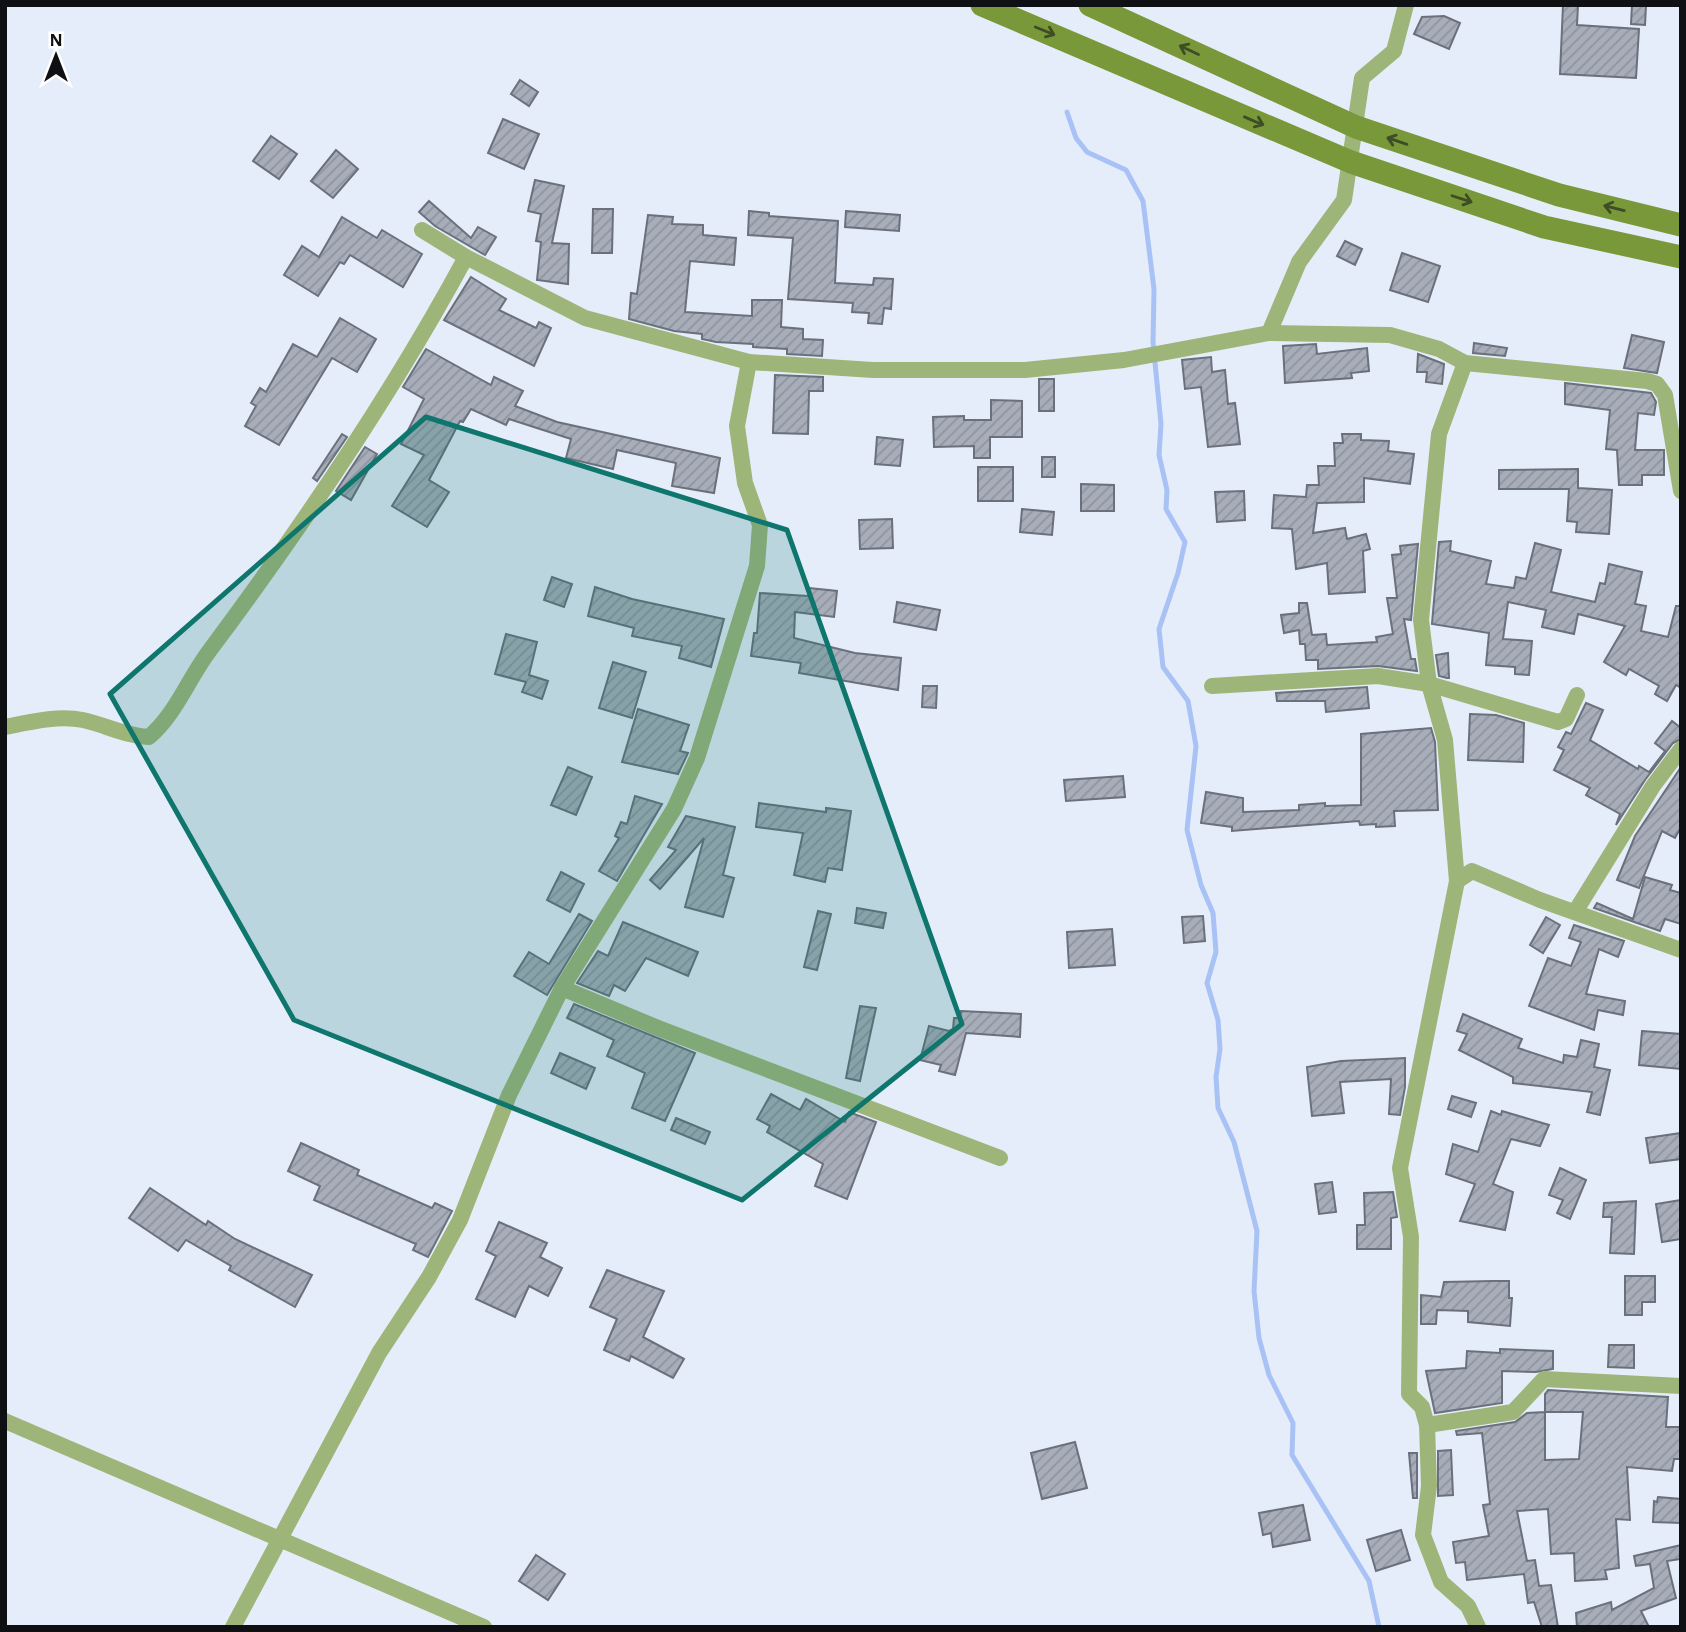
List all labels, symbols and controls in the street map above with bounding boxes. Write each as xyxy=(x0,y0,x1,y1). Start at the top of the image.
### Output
north arrow xyxy=(21,21,91,91)
one-way arrow xyxy=(1034,25,1056,38)
text: N xyxy=(49,31,63,50)
one-way arrow xyxy=(1179,43,1200,57)
one-way arrow xyxy=(1243,115,1265,128)
one-way arrow xyxy=(1387,134,1409,146)
one-way arrow xyxy=(1451,194,1473,206)
one-way arrow xyxy=(1604,201,1626,214)

